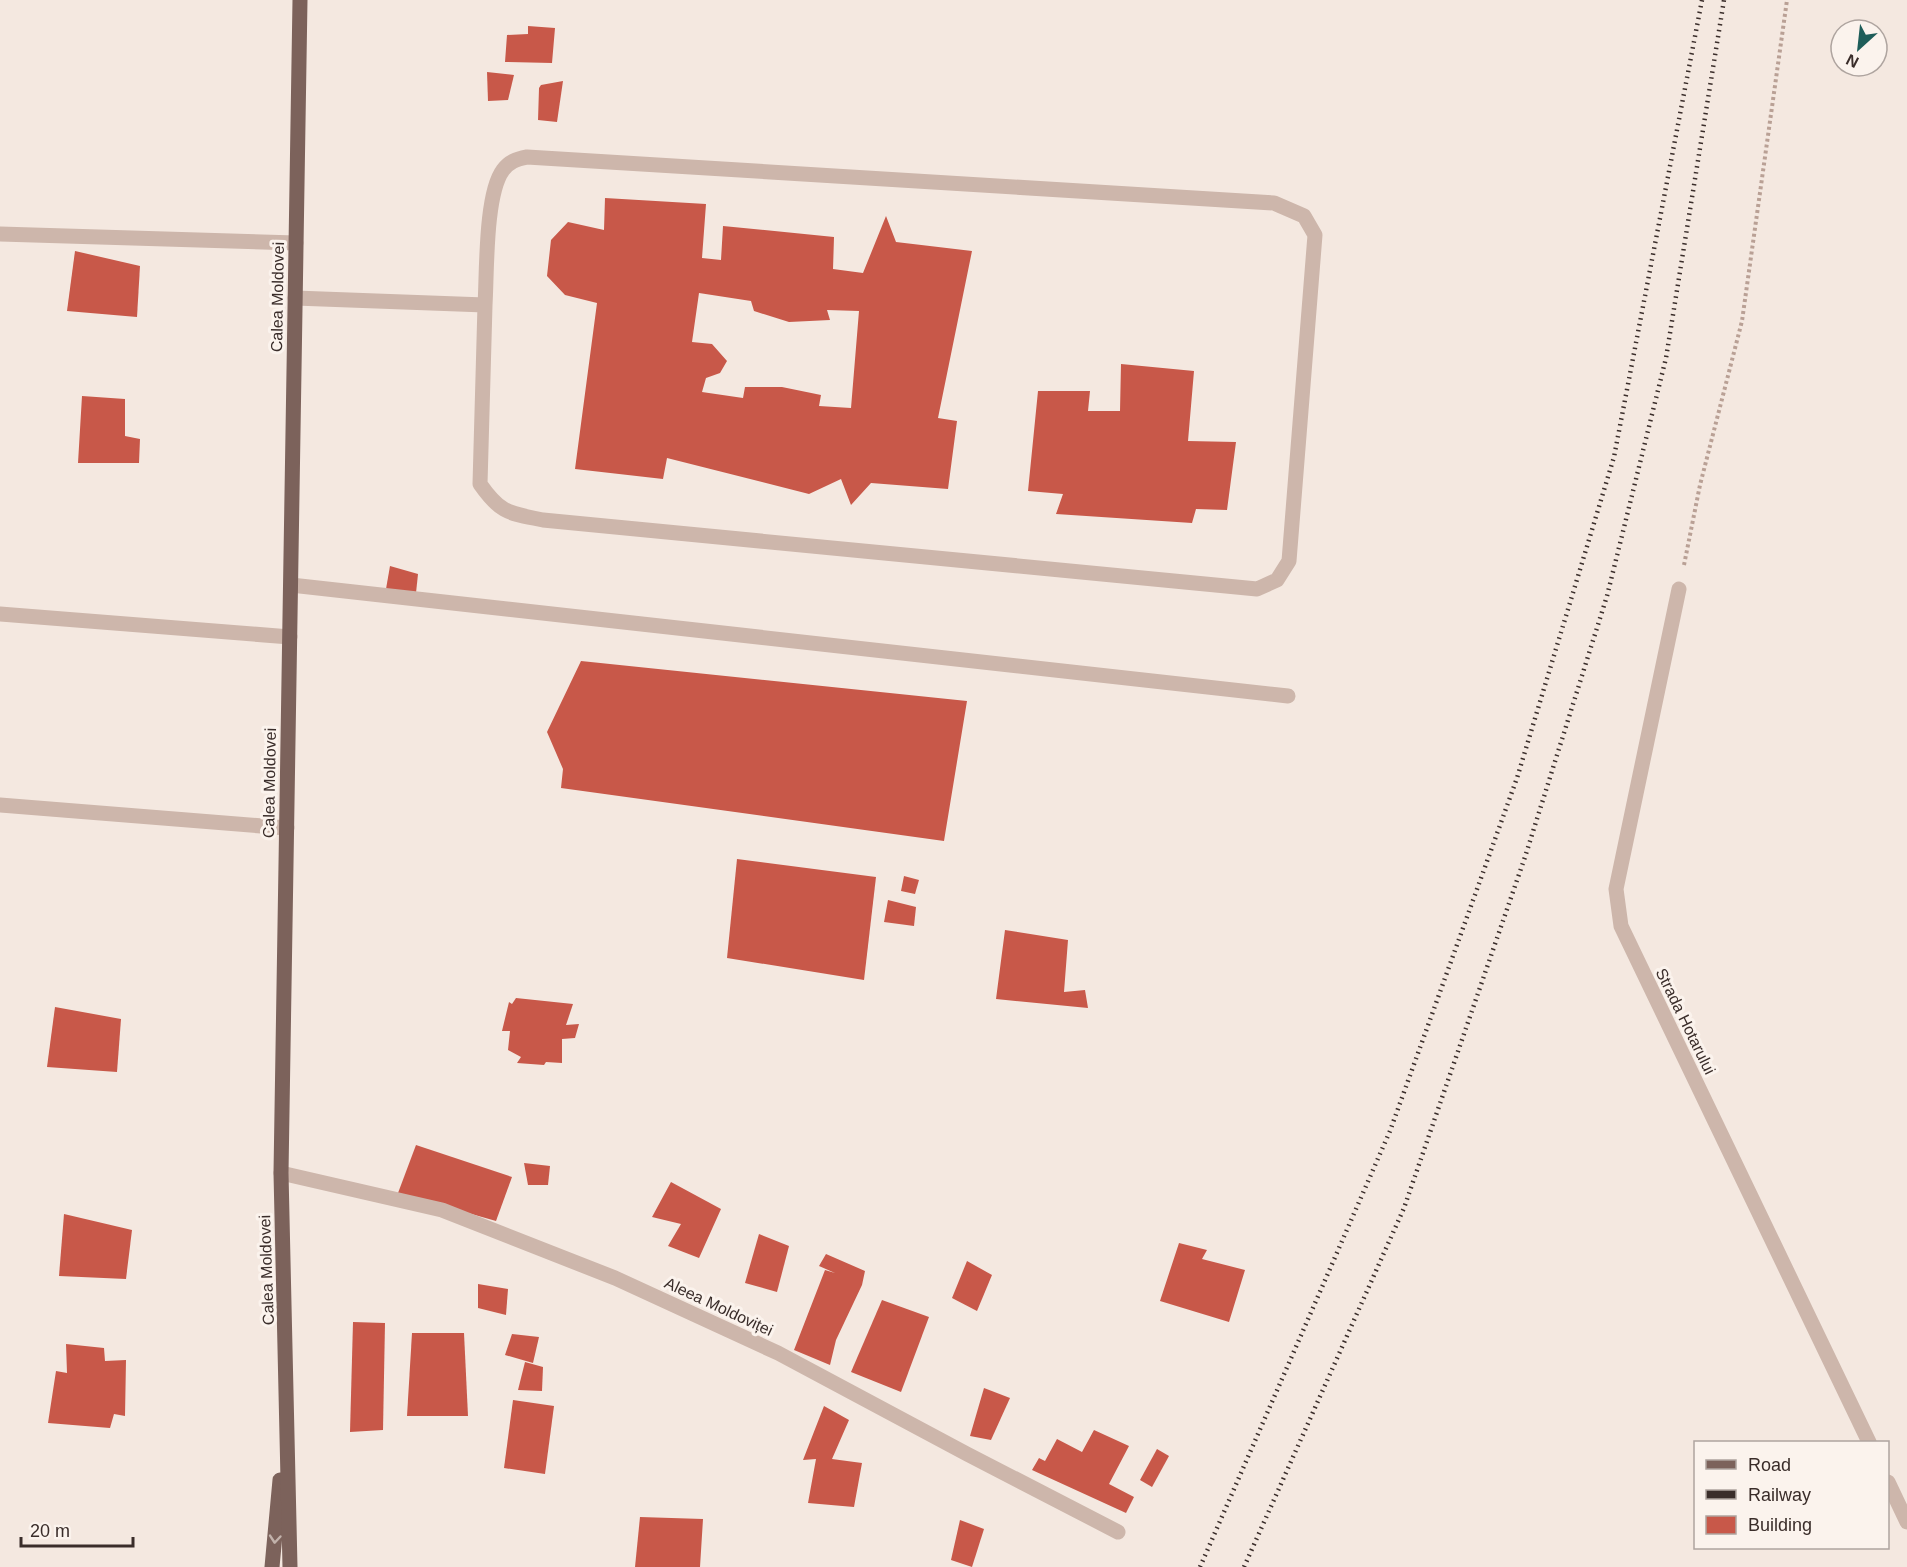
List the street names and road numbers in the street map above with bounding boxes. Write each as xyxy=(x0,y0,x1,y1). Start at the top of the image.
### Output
street label: Calea Moldovei xyxy=(268,242,287,352)
street label: Calea Moldovei xyxy=(260,728,279,838)
street label: Strada Hotarului xyxy=(1653,966,1719,1077)
street label: Calea Moldovei xyxy=(256,1215,277,1325)
street label: Aleea Moldoviței xyxy=(662,1274,776,1339)

